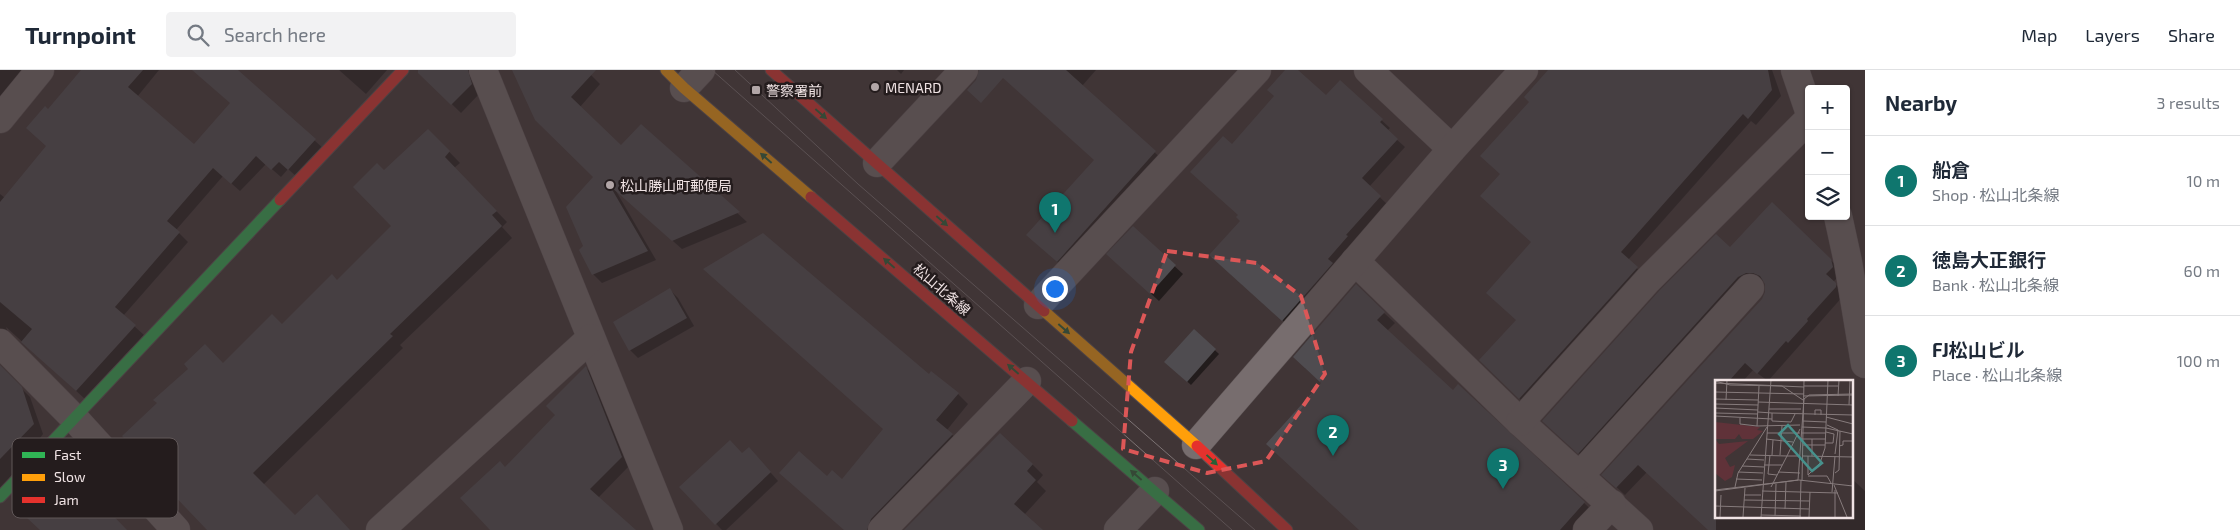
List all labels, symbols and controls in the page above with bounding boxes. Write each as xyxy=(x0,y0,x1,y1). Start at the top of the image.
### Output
search box xyxy=(166,12,516,57)
text: Turnpoint xyxy=(25,20,136,49)
icon: search xyxy=(184,21,212,49)
text: Search here xyxy=(224,23,326,46)
text: Map xyxy=(2021,24,2057,46)
text: Layers xyxy=(2085,24,2140,46)
text: Share xyxy=(2168,24,2215,46)
place label: MENARD xyxy=(885,79,942,96)
marker: MENARD xyxy=(869,81,881,93)
place label: 警察署前 xyxy=(766,82,822,99)
marker: 警察署前 xyxy=(750,84,762,96)
map controls xyxy=(1805,85,1850,220)
button: + xyxy=(1805,85,1850,130)
text: Nearby xyxy=(1885,90,1957,115)
text: 3 results xyxy=(2157,93,2220,112)
one-way arrow xyxy=(814,108,826,120)
button: − xyxy=(1805,130,1850,175)
one-way arrow xyxy=(759,152,772,163)
text: 船倉 xyxy=(1932,158,1970,181)
text: 1 xyxy=(1898,171,1904,190)
text: 10 m xyxy=(2186,171,2220,190)
button: layers xyxy=(1805,175,1850,220)
place label: 松山勝山町郵便局 xyxy=(620,177,732,194)
marker: 松山勝山町郵便局 xyxy=(604,179,616,191)
text: Shop · 松山北条線 xyxy=(1932,185,2060,204)
pin: 1 xyxy=(1039,192,1071,233)
one-way arrow xyxy=(936,215,948,227)
text: 徳島大正銀行 xyxy=(1932,248,2046,271)
one-way arrow xyxy=(883,258,896,269)
street label: 松山北条線 xyxy=(910,260,974,318)
text: 2 xyxy=(1896,261,1906,280)
text: 60 m xyxy=(2184,261,2220,280)
text: Bank · 松山北条線 xyxy=(1932,275,2059,294)
your location xyxy=(1042,276,1068,302)
one-way arrow xyxy=(1058,323,1071,334)
text: FJ松山ビル xyxy=(1932,338,2025,361)
text: 3 xyxy=(1896,351,1906,370)
text: 100 m xyxy=(2177,351,2220,370)
one-way arrow xyxy=(1007,363,1019,375)
text: Place · 松山北条線 xyxy=(1932,365,2062,384)
inset map xyxy=(1715,380,1852,518)
pin: 2 xyxy=(1317,415,1349,456)
legend xyxy=(12,438,178,518)
text: Fast xyxy=(54,446,81,463)
pin: 3 xyxy=(1487,448,1519,489)
one-way arrow xyxy=(1206,454,1218,466)
text: Slow xyxy=(54,468,86,485)
one-way arrow xyxy=(1130,469,1143,480)
text: Jam xyxy=(54,491,79,508)

